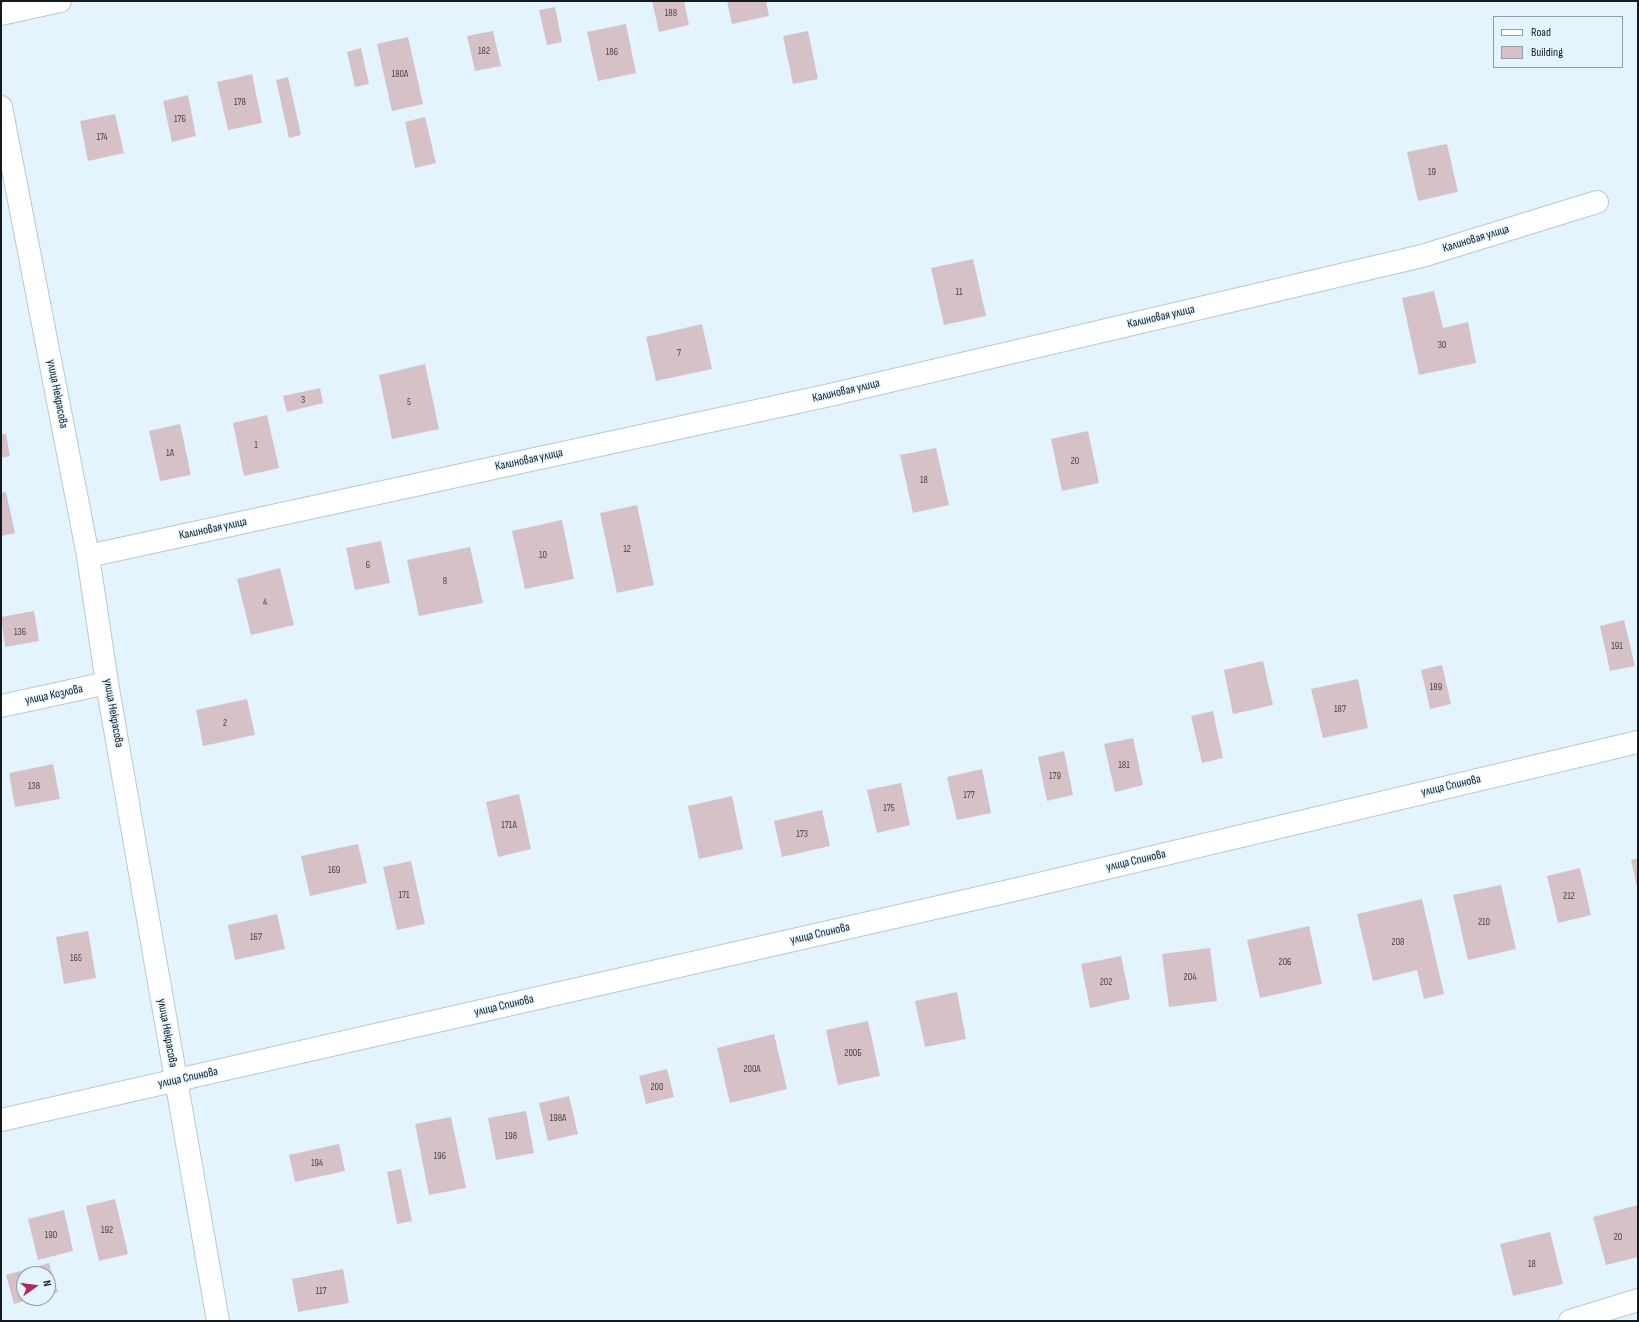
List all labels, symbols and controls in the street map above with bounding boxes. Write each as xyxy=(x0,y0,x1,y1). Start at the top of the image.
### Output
house number: 188 xyxy=(665,7,677,19)
legend xyxy=(1493,16,1623,68)
text: Road xyxy=(1531,25,1551,40)
house number: 182 xyxy=(478,45,490,57)
text: Building xyxy=(1531,45,1563,60)
house number: 186 xyxy=(606,46,618,58)
house number: 180А xyxy=(392,68,408,80)
house number: 178 xyxy=(234,96,246,108)
house number: 176 xyxy=(174,113,186,125)
house number: 174 xyxy=(96,131,108,143)
house number: 19 xyxy=(1428,166,1436,178)
street label: Калиновая улица xyxy=(1441,222,1511,256)
house number: 11 xyxy=(956,286,962,298)
street label: Калиновая улица xyxy=(1126,302,1196,332)
house number: 30 xyxy=(1438,339,1446,351)
house number: 7 xyxy=(677,347,681,359)
street label: улица Некрасова xyxy=(43,358,71,430)
street label: Калиновая улица xyxy=(811,376,881,406)
house number: 3 xyxy=(301,394,305,406)
house number: 5 xyxy=(407,396,411,408)
house number: 1 xyxy=(254,439,258,451)
street label: Калиновая улица xyxy=(494,446,564,474)
house number: 1А xyxy=(166,447,174,459)
house number: 20 xyxy=(1071,455,1079,467)
house number: 18 xyxy=(920,474,928,486)
street label: Калиновая улица xyxy=(178,515,248,543)
house number: 12 xyxy=(623,543,631,555)
house number: 10 xyxy=(539,549,547,561)
house number: 6 xyxy=(366,559,370,571)
house number: 8 xyxy=(443,575,447,587)
house number: 4 xyxy=(263,596,267,608)
house number: 136 xyxy=(14,626,26,638)
house number: 191 xyxy=(1611,640,1623,652)
street label: улица Некрасова xyxy=(100,677,126,749)
house number: 189 xyxy=(1430,681,1442,693)
street label: улица Козлова xyxy=(24,682,84,708)
house number: 187 xyxy=(1334,703,1346,715)
house number: 2 xyxy=(223,717,227,729)
house number: 181 xyxy=(1118,759,1130,771)
house number: 179 xyxy=(1049,770,1061,782)
street label: улица Спинова xyxy=(1420,772,1482,800)
house number: 138 xyxy=(28,780,40,792)
house number: 177 xyxy=(963,789,975,801)
house number: 175 xyxy=(883,802,895,814)
house number: 171А xyxy=(501,819,517,831)
house number: 173 xyxy=(796,828,808,840)
street label: улица Спинова xyxy=(1105,847,1167,875)
house number: 169 xyxy=(328,864,340,876)
house number: 171 xyxy=(398,889,410,901)
house number: 212 xyxy=(1563,890,1575,902)
house number: 210 xyxy=(1478,916,1490,928)
street label: улица Спинова xyxy=(789,920,851,948)
house number: 167 xyxy=(250,931,262,943)
house number: 208 xyxy=(1392,936,1404,948)
house number: 165 xyxy=(70,952,82,964)
house number: 206 xyxy=(1279,956,1291,968)
house number: 204 xyxy=(1184,971,1196,983)
house number: 202 xyxy=(1100,976,1112,988)
street label: улица Спинова xyxy=(473,992,535,1020)
street label: улица Некрасова xyxy=(154,997,180,1069)
house number: 200Б xyxy=(844,1047,862,1059)
house number: 200А xyxy=(743,1063,761,1075)
street label: улица Спинова xyxy=(157,1065,219,1091)
house number: 200 xyxy=(650,1081,664,1093)
house number: 198А xyxy=(550,1112,566,1124)
house number: 198 xyxy=(505,1130,517,1142)
house number: 196 xyxy=(434,1150,446,1162)
house number: 194 xyxy=(311,1157,323,1169)
house number: 192 xyxy=(101,1224,113,1236)
house number: 190 xyxy=(45,1229,57,1241)
house number: 20 xyxy=(1614,1231,1622,1243)
house number: 18 xyxy=(1528,1258,1536,1270)
north arrow xyxy=(16,1266,56,1306)
text: N xyxy=(40,1279,54,1288)
house number: 117 xyxy=(316,1285,326,1297)

